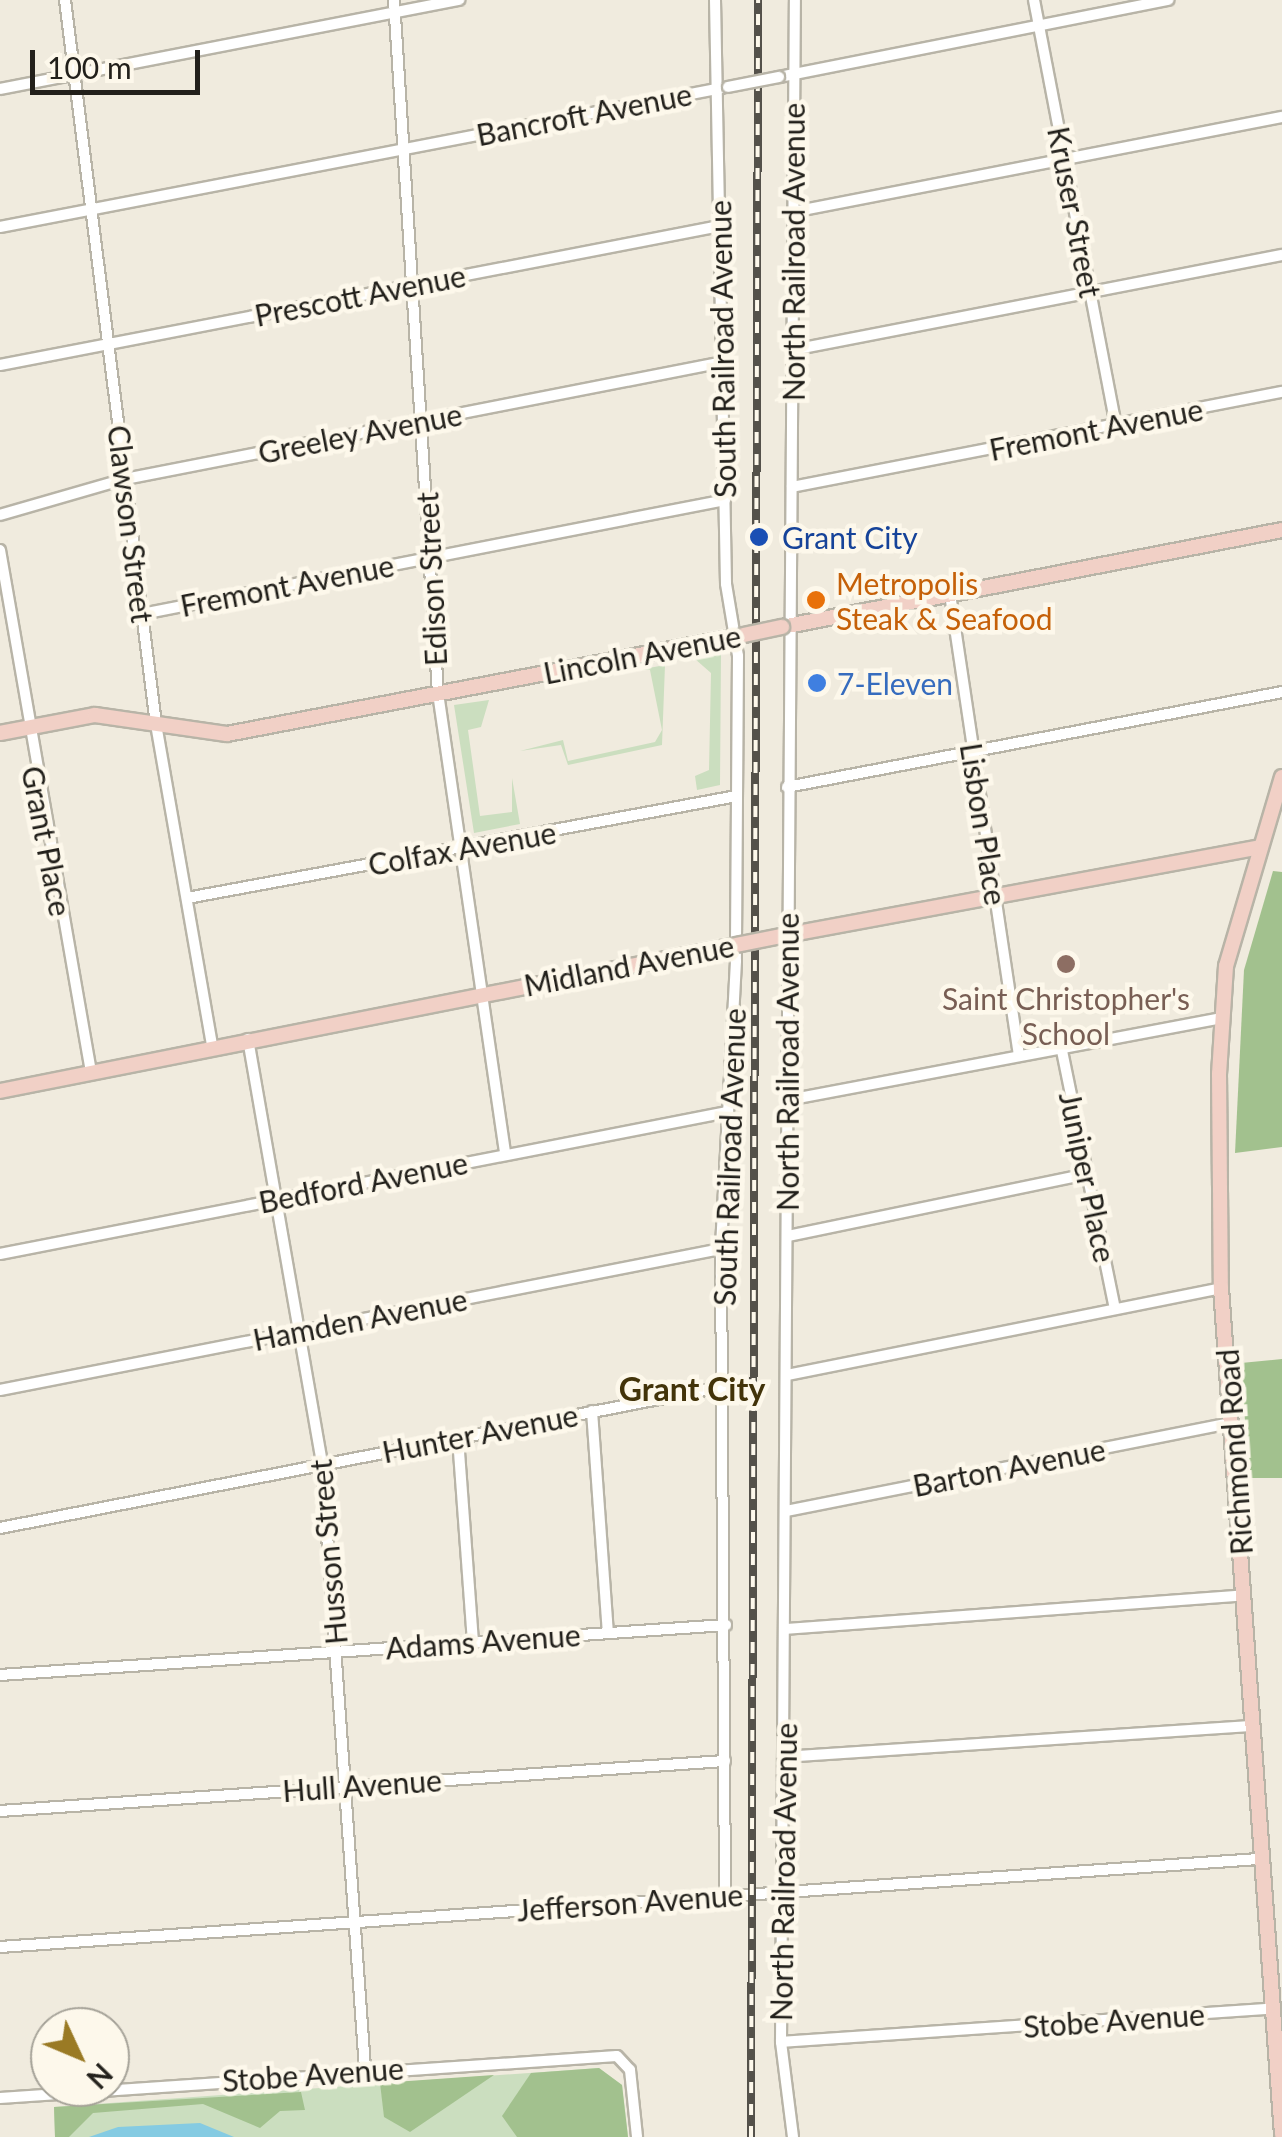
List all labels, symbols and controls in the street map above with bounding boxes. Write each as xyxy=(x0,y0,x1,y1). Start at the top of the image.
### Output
scale bar xyxy=(35,30,205,92)
text: 100 m xyxy=(47,49,132,85)
street label: Bancroft Avenue xyxy=(473,75,695,153)
street label: North Railroad Avenue xyxy=(775,102,811,402)
street label: Kruser Street xyxy=(1041,123,1109,301)
street label: South Railroad Avenue xyxy=(701,199,743,499)
street label: Prescott Avenue xyxy=(251,257,469,333)
street label: Fremont Avenue xyxy=(986,391,1206,467)
street label: Greeley Avenue xyxy=(254,395,466,471)
street label: Clawson Street xyxy=(101,423,161,625)
street label: Edison Street xyxy=(408,491,454,667)
place label: Grant City xyxy=(782,519,918,555)
marker: Grant City xyxy=(746,524,772,550)
street label: Fremont Avenue xyxy=(177,547,397,623)
place label: Metropolis Steak & Seafood xyxy=(836,565,1053,636)
marker: Metropolis Steak & Seafood xyxy=(805,589,827,611)
street label: Lincoln Avenue xyxy=(540,617,744,691)
place label: 7-Eleven xyxy=(837,665,953,701)
marker: 7-Eleven xyxy=(806,672,828,694)
street label: Lisbon Place xyxy=(953,740,1015,908)
street label: Grant Place xyxy=(15,763,79,919)
street label: Colfax Avenue xyxy=(365,814,559,882)
street label: North Railroad Avenue xyxy=(769,912,805,1212)
street label: Midland Avenue xyxy=(520,927,738,1003)
marker: Saint Christopher's School xyxy=(1055,953,1077,975)
place label: Saint Christopher's School xyxy=(942,980,1190,1050)
street label: South Railroad Avenue xyxy=(706,1007,752,1307)
street label: Juniper Place xyxy=(1052,1088,1124,1266)
street label: Bedford Avenue xyxy=(255,1144,471,1220)
street label: Hamden Avenue xyxy=(249,1280,471,1358)
street label: Richmond Road xyxy=(1209,1348,1259,1556)
district label: Grant City xyxy=(619,1370,765,1408)
street label: Hunter Avenue xyxy=(378,1396,582,1470)
street label: Barton Avenue xyxy=(909,1431,1109,1503)
street label: Husson Street xyxy=(302,1458,354,1646)
street label: Adams Avenue xyxy=(384,1616,582,1666)
street label: North Railroad Avenue xyxy=(762,1722,804,2022)
street label: Hull Avenue xyxy=(281,1761,443,1809)
street label: Jefferson Avenue xyxy=(515,1876,745,1928)
street label: Stobe Avenue xyxy=(1022,1996,1206,2044)
north arrow xyxy=(30,2007,130,2107)
street label: Stobe Avenue xyxy=(221,2050,405,2098)
text: N xyxy=(80,2057,120,2096)

